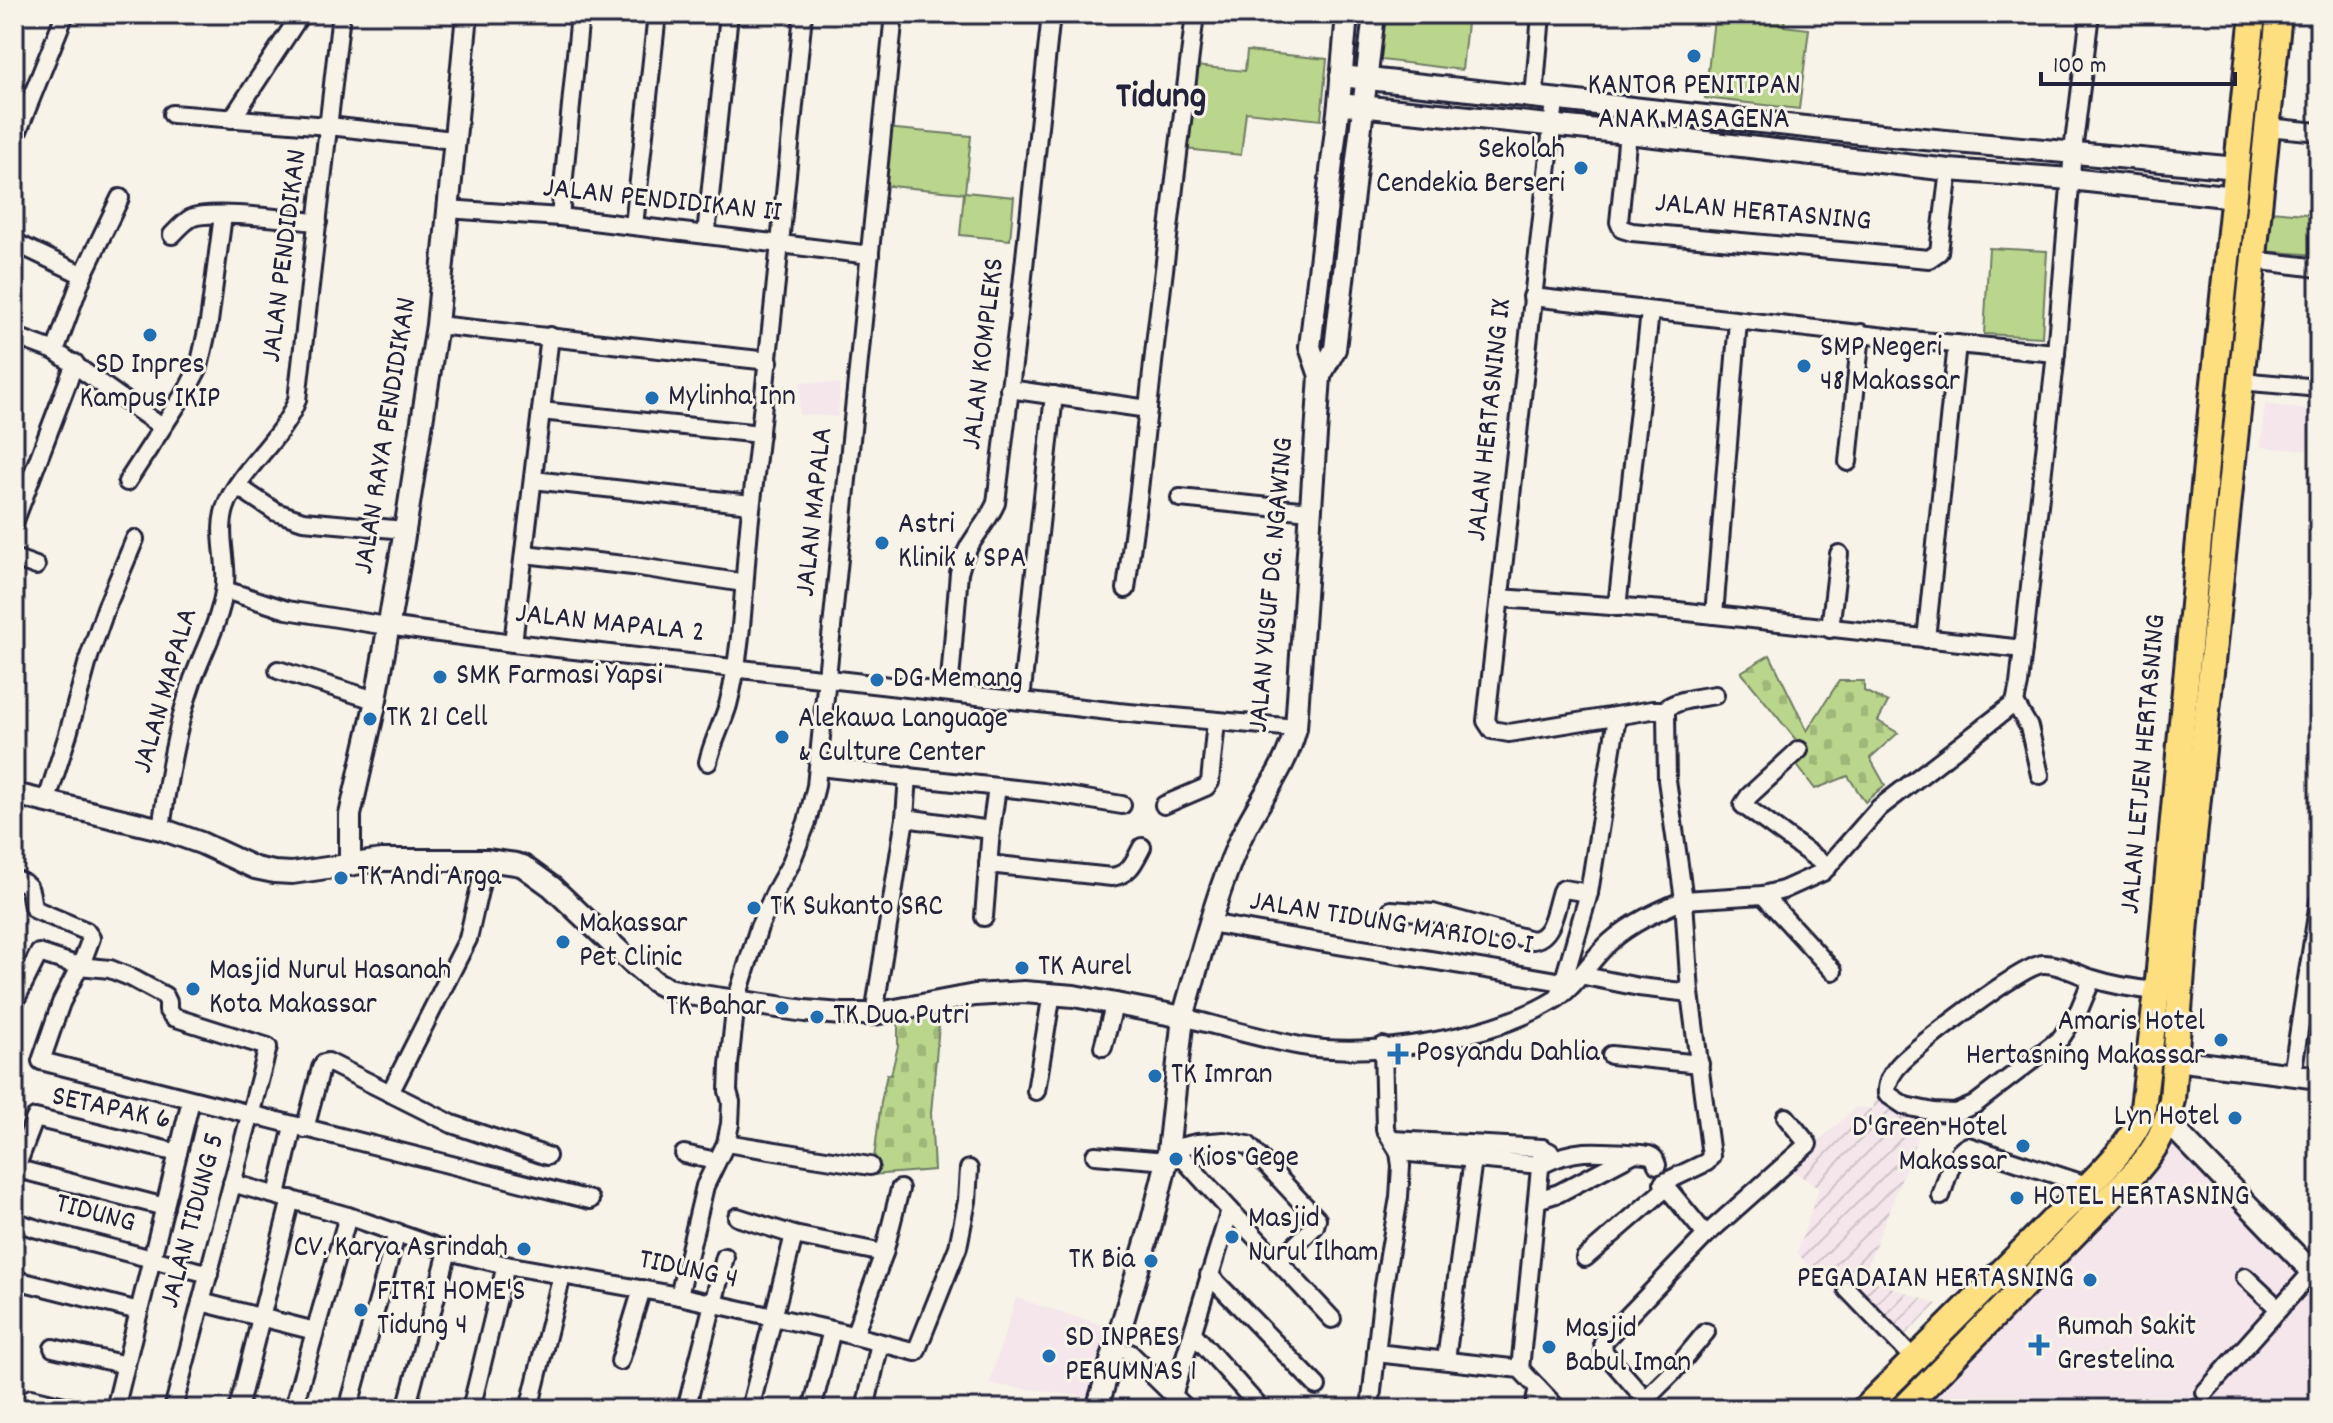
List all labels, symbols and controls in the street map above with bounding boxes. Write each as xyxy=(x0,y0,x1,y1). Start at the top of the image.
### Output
scale bar xyxy=(2041,36,2235,86)
marker: KANTOR PENITIPAN ANAK MASAGENA xyxy=(1685,47,1703,65)
text: 100 m xyxy=(2053,50,2106,84)
place label: KANTOR PENITIPAN ANAK MASAGENA xyxy=(1587,66,1801,143)
district label: Tidung xyxy=(1116,71,1206,126)
place label: Sekolah Cendekia Berseri xyxy=(1376,130,1565,207)
street label: JALAN PENDIDIKAN xyxy=(252,147,320,365)
marker: Sekolah Cendekia Berseri xyxy=(1572,159,1590,177)
street label: JALAN PENDIDIKAN II xyxy=(541,168,783,236)
street label: JALAN HERTASNING xyxy=(1653,183,1873,245)
street label: JALAN KOMPLEKS xyxy=(952,256,1018,452)
street label: JALAN RAYA PENDIDIKAN xyxy=(344,295,430,577)
street label: JALAN HERTASNING IX xyxy=(1457,297,1525,543)
marker: SD Inpres Kampus IKIP xyxy=(141,326,159,344)
place label: SMP Negeri 48 Makassar xyxy=(1820,328,1960,405)
place label: SD Inpres Kampus IKIP xyxy=(80,345,220,422)
marker: SMP Negeri 48 Makassar xyxy=(1795,357,1813,375)
place label: Mylinha Inn xyxy=(668,377,796,420)
marker: Mylinha Inn xyxy=(643,389,661,407)
street label: JALAN MAPALA xyxy=(786,425,846,599)
street label: JALAN YUSUF DG. NGAWING xyxy=(1239,436,1307,734)
place label: Astri Klinik & SPA xyxy=(898,505,1026,582)
marker: Astri Klinik & SPA xyxy=(873,534,891,552)
street label: JALAN MAPALA 2 xyxy=(513,594,707,656)
street label: JALAN MAPALA xyxy=(123,603,211,779)
street label: JALAN LETJEN HERTASNING xyxy=(2110,612,2180,916)
place label: SMK Farmasi Yapsi xyxy=(456,656,663,699)
place label: DG Memang xyxy=(893,659,1023,702)
marker: SMK Farmasi Yapsi xyxy=(431,668,449,686)
marker: DG Memang xyxy=(868,671,886,689)
place label: TK 21 Cell xyxy=(386,698,488,741)
place label: Alekawa Language & Culture Center xyxy=(798,699,1008,776)
marker: TK 21 Cell xyxy=(361,710,379,728)
marker: Alekawa Language & Culture Center xyxy=(773,728,791,746)
place label: TK Andi Arga xyxy=(357,857,502,900)
marker: TK Andi Arga xyxy=(332,869,350,887)
street label: JALAN TIDUNG MARIOLO I xyxy=(1246,881,1536,969)
place label: TK Sukanto SRC xyxy=(770,887,943,930)
marker: TK Sukanto SRC xyxy=(745,899,763,917)
place label: Makassar Pet Clinic xyxy=(579,904,687,981)
marker: Makassar Pet Clinic xyxy=(554,933,572,951)
place label: TK Aurel xyxy=(1038,947,1132,990)
place label: Masjid Nurul Hasanah Kota Makassar xyxy=(209,951,451,1028)
marker: TK Aurel xyxy=(1013,959,1031,977)
marker: Masjid Nurul Hasanah Kota Makassar xyxy=(184,980,202,998)
place label: TK Bahar xyxy=(666,987,766,1030)
place label: TK Dua Putri xyxy=(833,996,969,1039)
marker: TK Bahar xyxy=(773,999,791,1017)
place label: Amaris Hotel Hertasning Makassar xyxy=(1966,1002,2205,1079)
marker: TK Dua Putri xyxy=(808,1008,826,1026)
marker: Amaris Hotel Hertasning Makassar xyxy=(2212,1031,2230,1049)
place label: Posyandu Dahlia xyxy=(1416,1033,1600,1076)
marker: Posyandu Dahlia xyxy=(1387,1043,1409,1065)
place label: TK Imran xyxy=(1171,1055,1273,1098)
marker: TK Imran xyxy=(1146,1067,1164,1085)
street label: SETAPAK 6 xyxy=(48,1076,174,1144)
place label: Lyn Hotel xyxy=(2114,1097,2219,1140)
place label: D'Green Hotel Makassar xyxy=(1852,1108,2007,1185)
marker: Lyn Hotel xyxy=(2226,1109,2244,1127)
street label: JALAN TIDUNG 5 xyxy=(150,1129,238,1313)
marker: D'Green Hotel Makassar xyxy=(2014,1137,2032,1155)
place label: Kios Gege xyxy=(1192,1138,1299,1181)
marker: Kios Gege xyxy=(1167,1150,1185,1168)
place label: HOTEL HERTASNING xyxy=(2033,1177,2250,1220)
street label: TIDUNG xyxy=(50,1184,140,1246)
marker: HOTEL HERTASNING xyxy=(2008,1189,2026,1207)
place label: Masjid Nurul Ilham xyxy=(1248,1199,1379,1276)
place label: CV. Karya Asrindah xyxy=(293,1228,508,1271)
marker: Masjid Nurul Ilham xyxy=(1223,1228,1241,1246)
marker: CV. Karya Asrindah xyxy=(515,1240,533,1258)
street label: TIDUNG 4 xyxy=(634,1240,742,1302)
place label: TK Bia xyxy=(1068,1240,1136,1283)
marker: TK Bia xyxy=(1142,1252,1160,1270)
place label: PEGADAIAN HERTASNING xyxy=(1797,1259,2074,1302)
marker: PEGADAIAN HERTASNING xyxy=(2081,1271,2099,1289)
place label: FITRI HOME'S Tidung 4 xyxy=(377,1272,525,1349)
marker: FITRI HOME'S Tidung 4 xyxy=(352,1301,370,1319)
place label: Rumah Sakit Grestelina xyxy=(2057,1307,2196,1384)
place label: Masjid Babul Iman xyxy=(1565,1309,1691,1386)
place label: SD INPRES PERUMNAS 1 xyxy=(1065,1318,1197,1395)
marker: Rumah Sakit Grestelina xyxy=(2028,1334,2050,1356)
marker: Masjid Babul Iman xyxy=(1540,1338,1558,1356)
marker: SD INPRES PERUMNAS 1 xyxy=(1040,1347,1058,1365)

